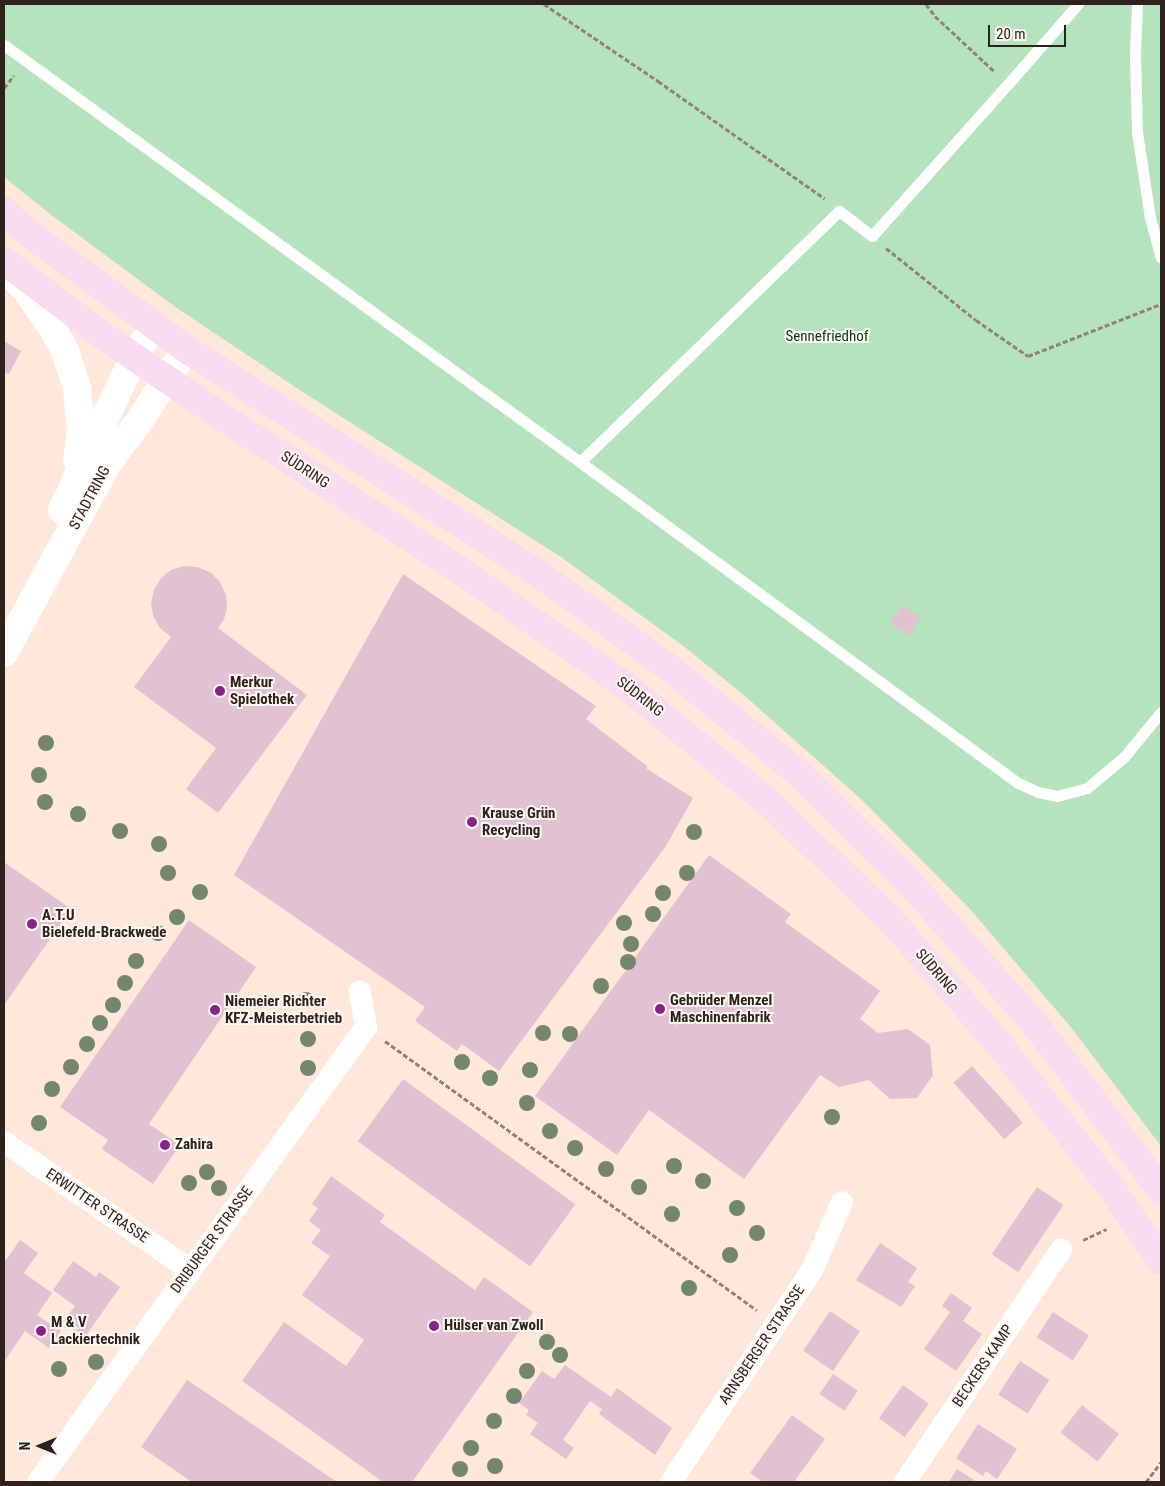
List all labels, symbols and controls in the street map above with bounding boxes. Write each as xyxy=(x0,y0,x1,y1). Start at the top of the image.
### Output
scale bar xyxy=(990,15,1068,47)
text: 20 m xyxy=(996,25,1026,43)
park label: Sennefriedhof xyxy=(785,328,869,346)
street label: SÜDRING xyxy=(277,448,333,492)
street label: STADTRING xyxy=(66,463,114,533)
place label: Merkur Spielothek xyxy=(230,673,294,708)
street label: SÜDRING xyxy=(613,673,667,721)
marker: Merkur Spielothek xyxy=(214,685,226,697)
place label: Krause Grün Recycling xyxy=(482,804,555,839)
marker: Krause Grün Recycling xyxy=(466,816,478,828)
place label: A.T.U Bielefeld-Brackwede xyxy=(42,906,166,941)
marker: A.T.U Bielefeld-Brackwede xyxy=(26,918,38,930)
street label: SÜDRING xyxy=(911,945,961,999)
place label: Gebrüder Menzel Maschinenfabrik xyxy=(670,991,772,1026)
place label: Niemeier Richter KFZ-Meisterbetrieb xyxy=(225,992,342,1027)
marker: Gebrüder Menzel Maschinenfabrik xyxy=(654,1003,666,1015)
marker: Niemeier Richter KFZ-Meisterbetrieb xyxy=(209,1004,221,1016)
place label: Zahira xyxy=(175,1136,213,1154)
marker: Zahira xyxy=(159,1139,171,1151)
street label: ERWITTER STRASSE xyxy=(42,1165,152,1247)
street label: DRIBURGER STRASSE xyxy=(167,1183,257,1297)
street label: ARNSBERGER STRASSE xyxy=(715,1282,809,1408)
place label: M & V Lackiertechnik xyxy=(51,1313,140,1348)
place label: Hülser van Zwoll xyxy=(444,1317,544,1335)
marker: Hülser van Zwoll xyxy=(428,1320,440,1332)
street label: BECKERS KAMP xyxy=(949,1321,1017,1411)
marker: M & V Lackiertechnik xyxy=(35,1325,47,1337)
north arrow xyxy=(15,1421,65,1471)
text: N xyxy=(17,1442,33,1450)

